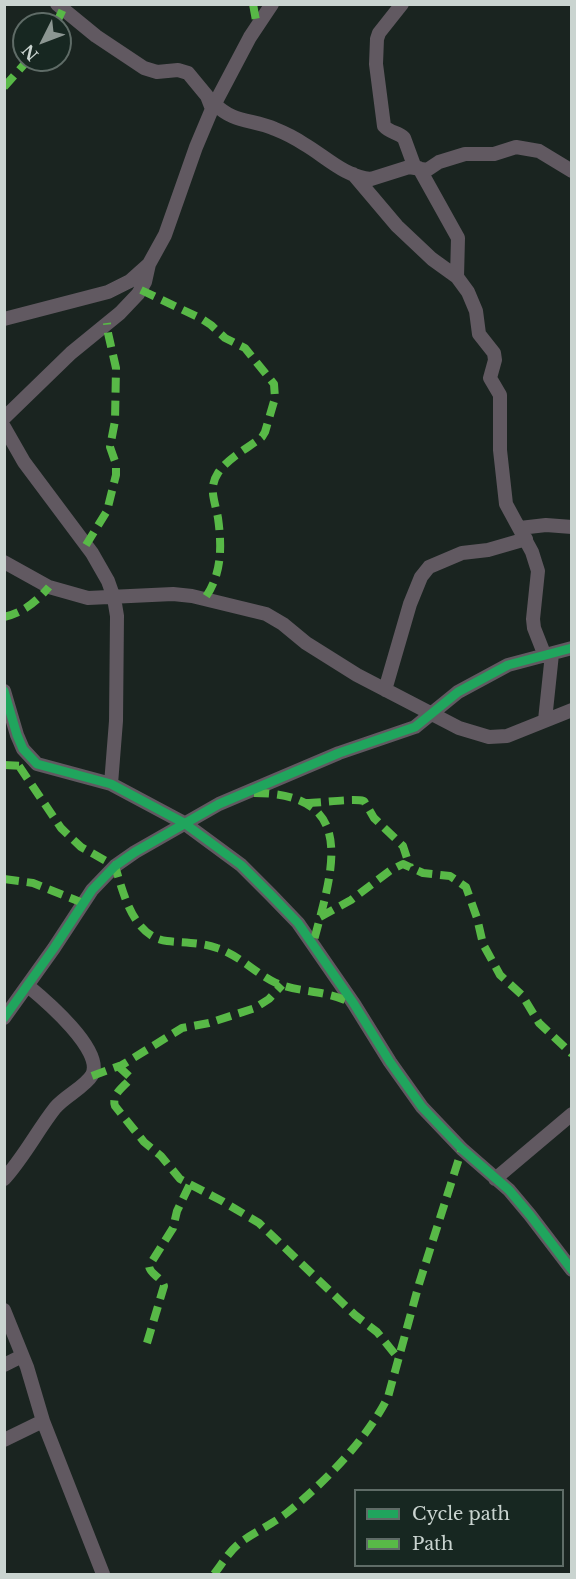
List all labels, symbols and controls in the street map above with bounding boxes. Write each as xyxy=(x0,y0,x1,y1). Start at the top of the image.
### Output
north arrow xyxy=(12,12,72,72)
text: N xyxy=(18,40,43,65)
legend xyxy=(354,1489,564,1567)
text: Cycle path xyxy=(412,1503,510,1525)
text: Path xyxy=(412,1533,453,1555)

